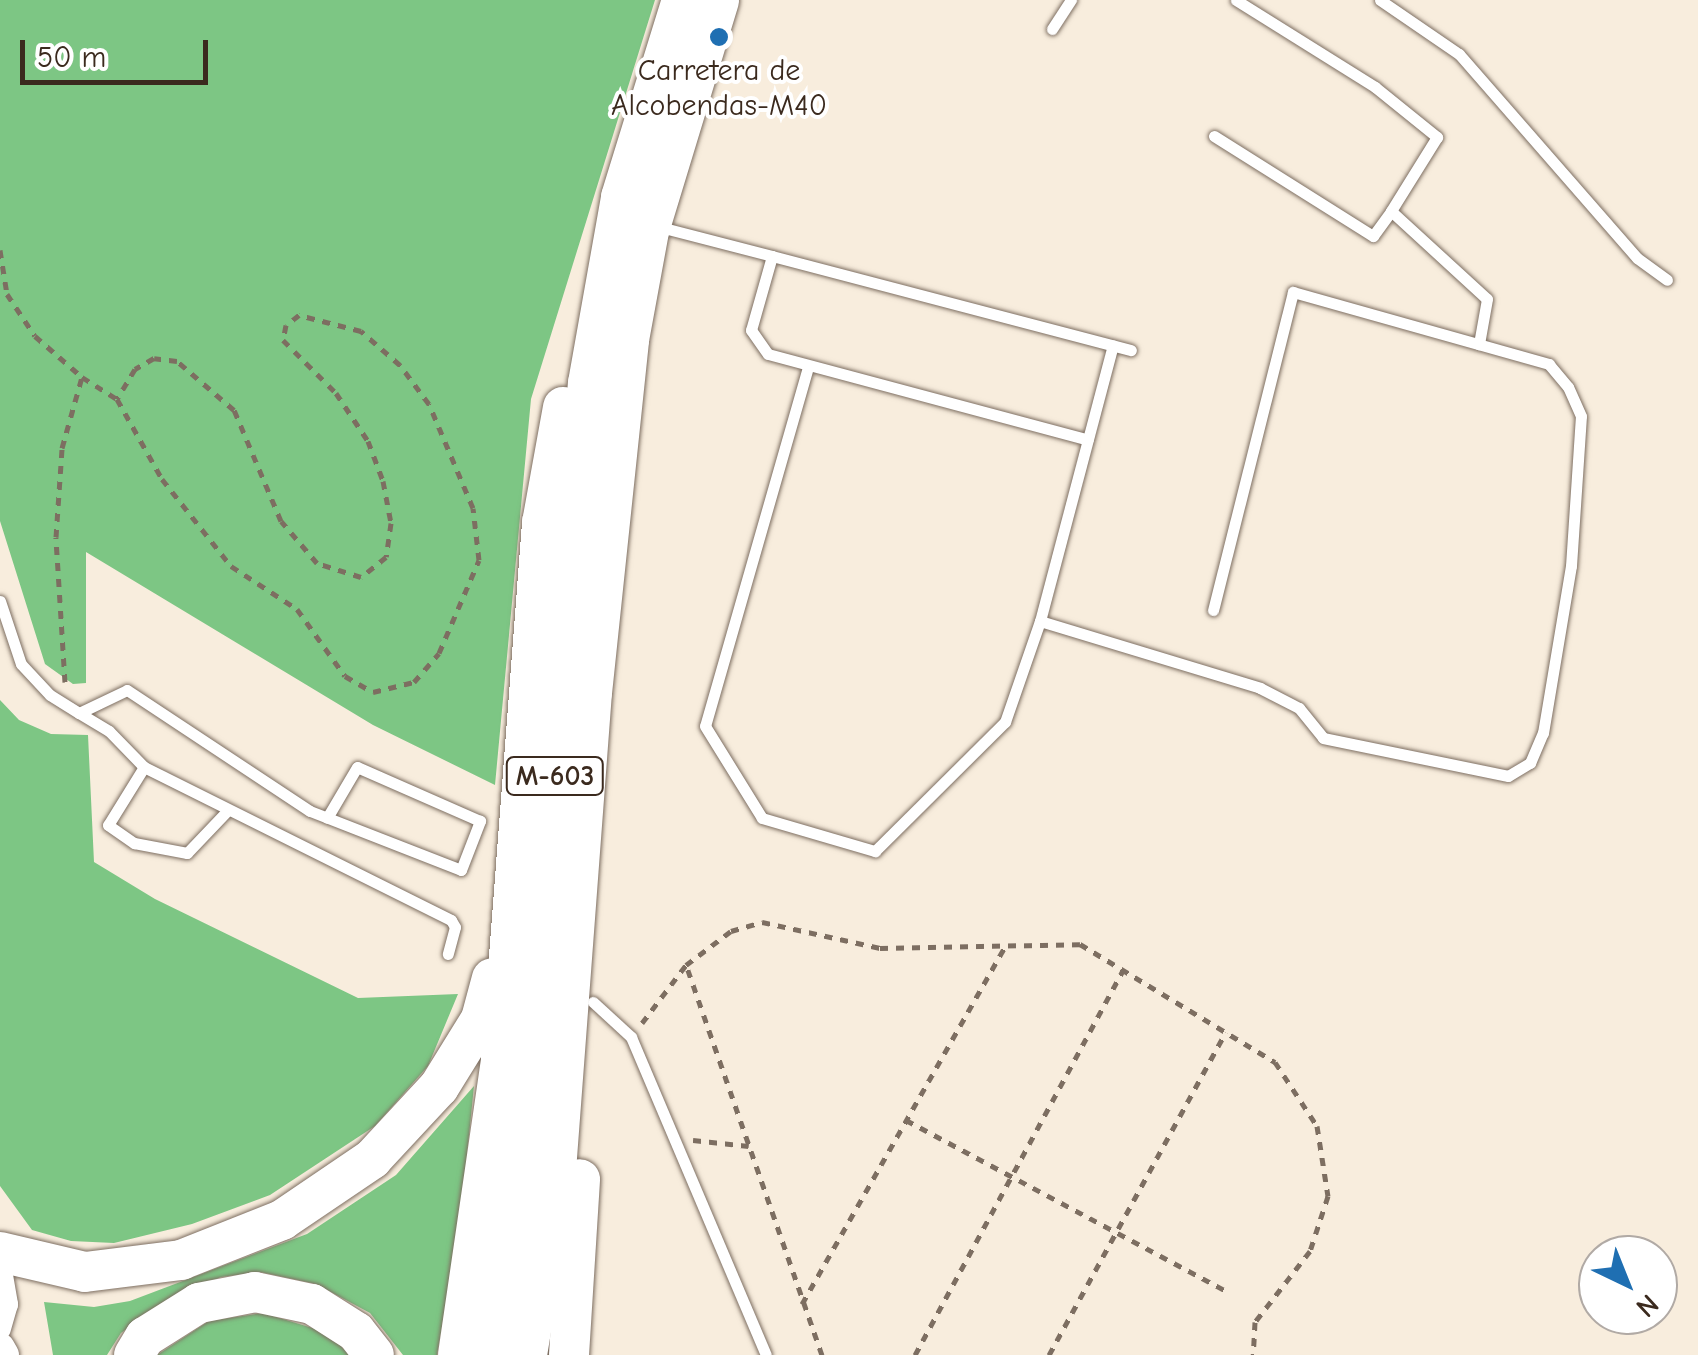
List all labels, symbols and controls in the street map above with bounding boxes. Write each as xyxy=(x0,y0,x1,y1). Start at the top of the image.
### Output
scale bar xyxy=(25,20,212,82)
marker: Carretera de Alcobendas-M40 xyxy=(708,26,730,48)
text: 50 m xyxy=(37,40,106,75)
place label: Carretera de Alcobendas-M40 xyxy=(611,53,827,124)
road number: M-603 xyxy=(505,753,605,799)
north arrow xyxy=(1578,1235,1678,1335)
text: N xyxy=(1630,1288,1665,1323)

